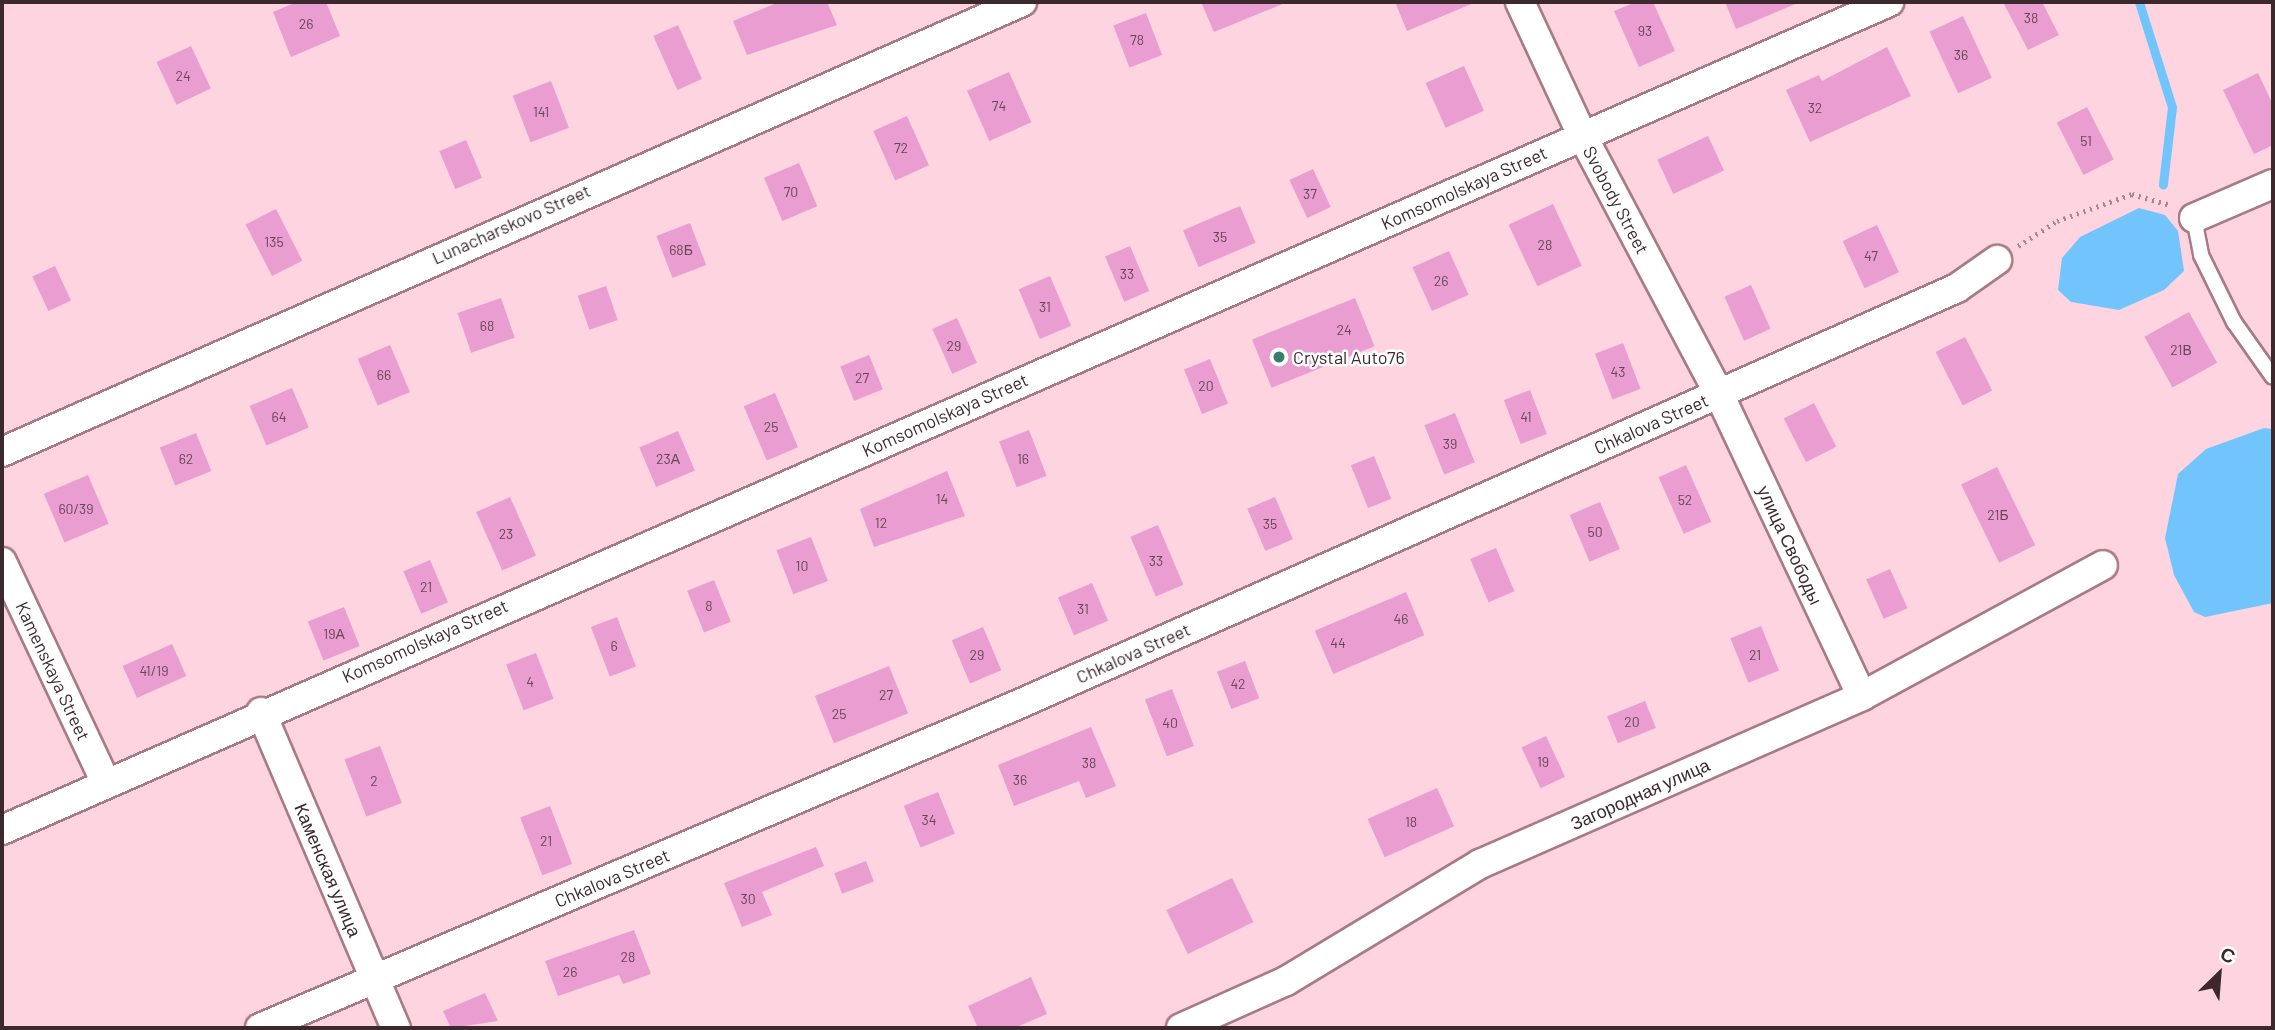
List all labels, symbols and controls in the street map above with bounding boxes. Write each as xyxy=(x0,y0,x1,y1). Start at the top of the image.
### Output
house number: 38 xyxy=(2024,10,2038,26)
house number: 26 xyxy=(299,16,313,32)
house number: 93 xyxy=(1638,23,1652,39)
house number: 78 xyxy=(1130,32,1144,48)
house number: 36 xyxy=(1954,47,1968,63)
house number: 24 xyxy=(175,68,191,84)
house number: 74 xyxy=(992,98,1006,114)
house number: 32 xyxy=(1808,100,1822,116)
house number: 141 xyxy=(533,104,549,120)
house number: 51 xyxy=(2080,133,2092,149)
house number: 72 xyxy=(894,140,908,156)
street label: Komsomolskaya Street xyxy=(1378,142,1550,234)
street label: Svobody Street xyxy=(1579,142,1653,258)
street label: Lunacharskovo Street xyxy=(428,179,594,269)
house number: 70 xyxy=(784,184,798,200)
house number: 37 xyxy=(1303,186,1317,202)
house number: 35 xyxy=(1213,229,1227,245)
house number: 135 xyxy=(264,234,284,250)
house number: 28 xyxy=(1538,237,1552,253)
house number: 68Б xyxy=(669,242,693,258)
house number: 47 xyxy=(1864,248,1878,264)
house number: 33 xyxy=(1120,266,1134,282)
house number: 26 xyxy=(1434,273,1448,289)
house number: 31 xyxy=(1039,299,1051,315)
house number: 68 xyxy=(480,318,494,334)
house number: 24 xyxy=(1336,322,1352,338)
house number: 29 xyxy=(947,338,961,354)
house number: 21В xyxy=(2170,342,2192,358)
place label: Crystal Auto76 xyxy=(1293,346,1405,368)
marker: Crystal Auto76 xyxy=(1271,349,1287,365)
house number: 43 xyxy=(1611,364,1625,380)
house number: 66 xyxy=(377,367,391,383)
street label: Komsomolskaya Street xyxy=(859,369,1031,461)
house number: 27 xyxy=(855,370,869,386)
house number: 20 xyxy=(1198,378,1214,394)
street label: Chkalova Street xyxy=(1591,389,1711,459)
house number: 64 xyxy=(272,409,286,425)
house number: 41 xyxy=(1520,409,1532,425)
house number: 25 xyxy=(764,419,778,435)
house number: 39 xyxy=(1443,436,1457,452)
house number: 62 xyxy=(179,451,193,467)
house number: 23А xyxy=(656,451,680,467)
house number: 16 xyxy=(1017,451,1029,467)
street label: улица Свободы xyxy=(1753,482,1827,608)
house number: 14 xyxy=(936,491,948,507)
house number: 52 xyxy=(1678,492,1692,508)
house number: 60/39 xyxy=(58,501,94,517)
house number: 21Б xyxy=(1987,507,2009,523)
house number: 12 xyxy=(875,515,887,531)
house number: 35 xyxy=(1263,516,1277,532)
house number: 50 xyxy=(1587,524,1603,540)
house number: 23 xyxy=(499,526,513,542)
house number: 33 xyxy=(1149,553,1163,569)
house number: 10 xyxy=(796,558,808,574)
house number: 21 xyxy=(420,579,432,595)
street label: Komsomolskaya Street xyxy=(339,595,511,687)
street label: Kamenskaya Street xyxy=(11,598,95,744)
house number: 8 xyxy=(705,598,713,614)
house number: 31 xyxy=(1077,601,1089,617)
house number: 46 xyxy=(1394,611,1408,627)
street label: Chkalova Street xyxy=(1073,618,1193,688)
house number: 19А xyxy=(323,626,345,642)
house number: 44 xyxy=(1330,635,1346,651)
house number: 6 xyxy=(610,638,618,654)
house number: 29 xyxy=(970,647,984,663)
house number: 21 xyxy=(1749,647,1761,663)
house number: 41/19 xyxy=(139,663,169,679)
house number: 4 xyxy=(526,674,534,690)
house number: 42 xyxy=(1230,676,1246,692)
house number: 27 xyxy=(879,687,893,703)
house number: 25 xyxy=(832,706,846,722)
house number: 20 xyxy=(1624,714,1640,730)
house number: 40 xyxy=(1162,715,1178,731)
house number: 19 xyxy=(1537,754,1549,770)
street label: Загородная улица xyxy=(1567,754,1713,834)
house number: 38 xyxy=(1082,755,1096,771)
house number: 36 xyxy=(1013,772,1027,788)
house number: 2 xyxy=(370,773,378,789)
street label: Каменская улица xyxy=(290,800,366,940)
house number: 34 xyxy=(922,812,936,828)
house number: 18 xyxy=(1405,814,1417,830)
house number: 21 xyxy=(540,833,552,849)
street label: Chkalova Street xyxy=(551,844,673,912)
house number: 30 xyxy=(740,891,756,907)
north arrow xyxy=(2184,939,2254,1009)
text: С xyxy=(2217,941,2239,968)
house number: 28 xyxy=(621,949,635,965)
house number: 26 xyxy=(563,964,577,980)

